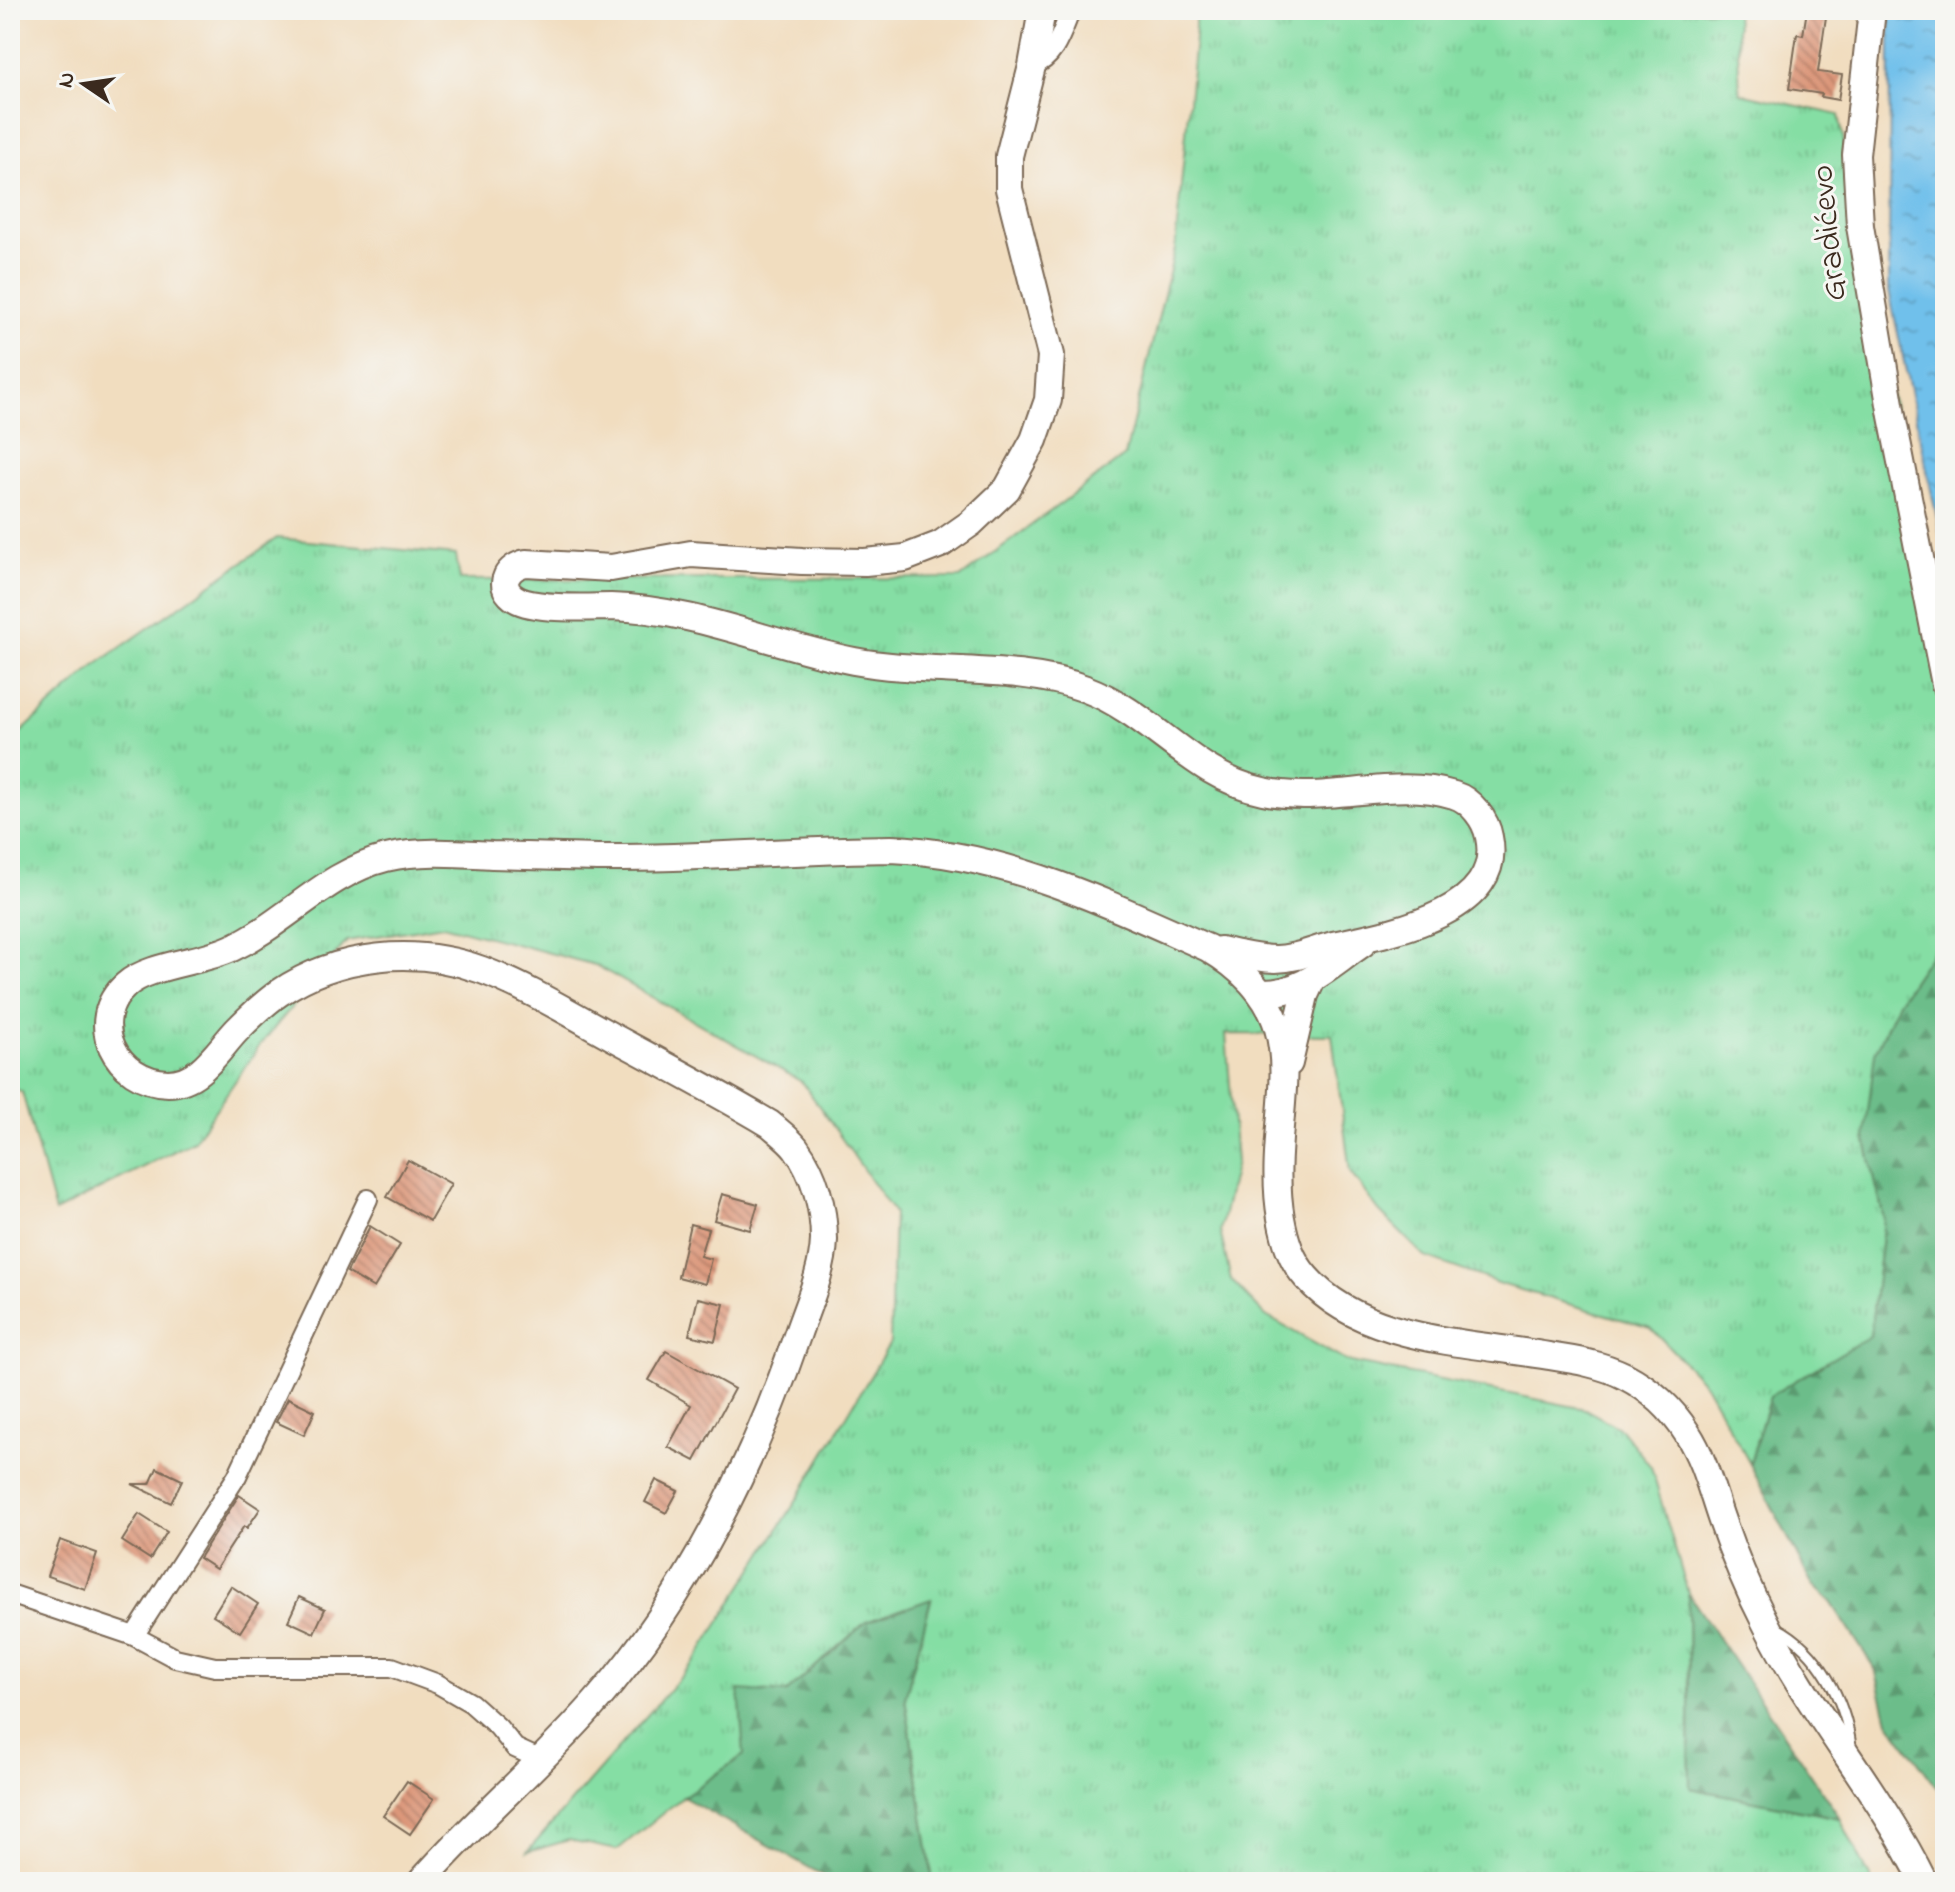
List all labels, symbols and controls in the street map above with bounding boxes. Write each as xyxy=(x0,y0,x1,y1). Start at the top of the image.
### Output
north arrow xyxy=(44,44,124,124)
text: N xyxy=(50,69,85,91)
street label: Gradićevo xyxy=(1798,162,1862,304)

